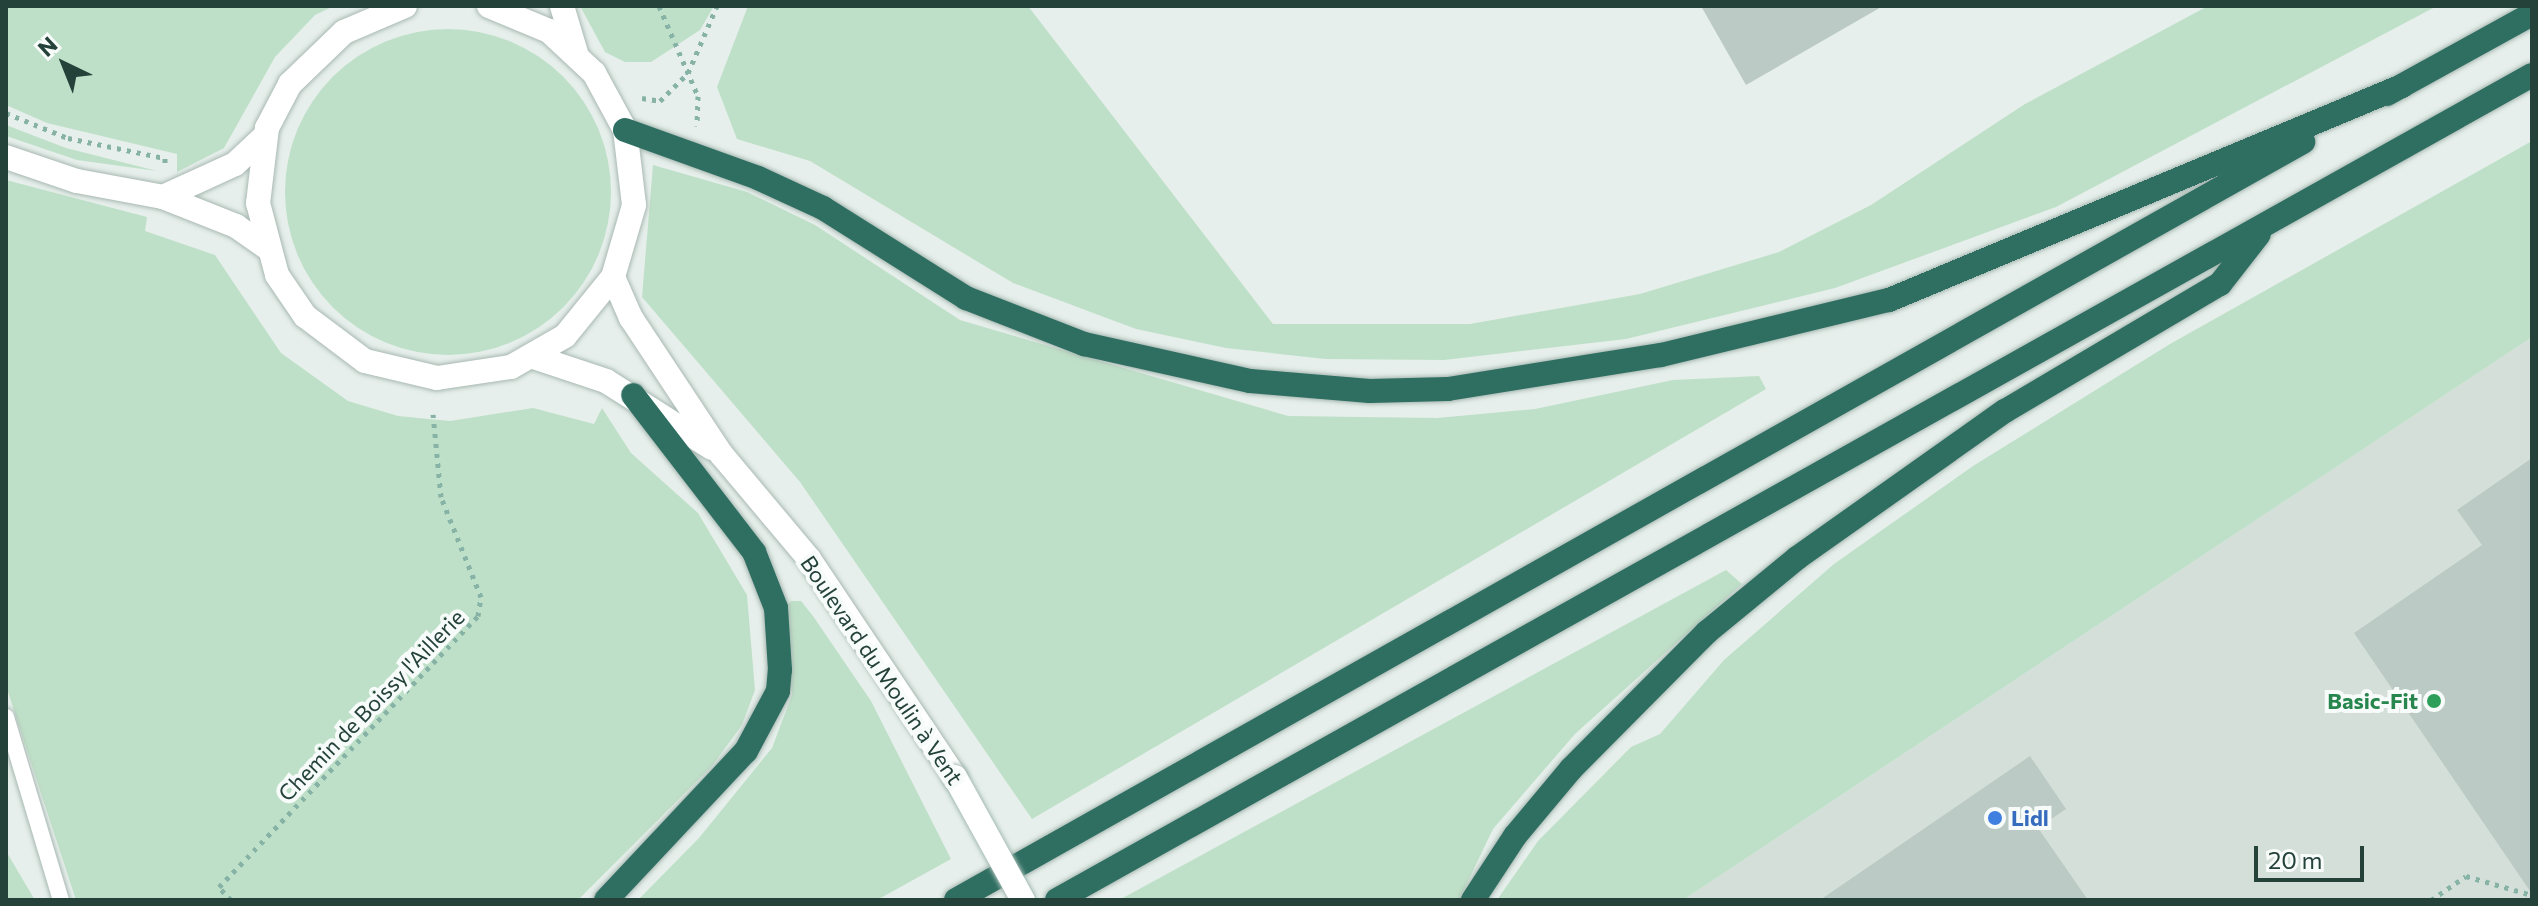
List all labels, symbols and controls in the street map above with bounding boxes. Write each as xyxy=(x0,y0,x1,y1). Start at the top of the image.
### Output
north arrow xyxy=(24,24,104,104)
text: N xyxy=(32,31,63,62)
street label: Boulevard du Moulin à Vent xyxy=(795,550,969,790)
street label: Chemin de Boissy l'Aillerie xyxy=(272,604,470,806)
place label: Basic-Fit xyxy=(2327,688,2418,714)
marker: Basic-Fit xyxy=(2425,692,2443,710)
place label: Lidl xyxy=(2011,805,2049,831)
marker: Lidl xyxy=(1986,809,2004,827)
scale bar xyxy=(2258,830,2368,880)
text: 20 m xyxy=(2268,845,2322,874)

